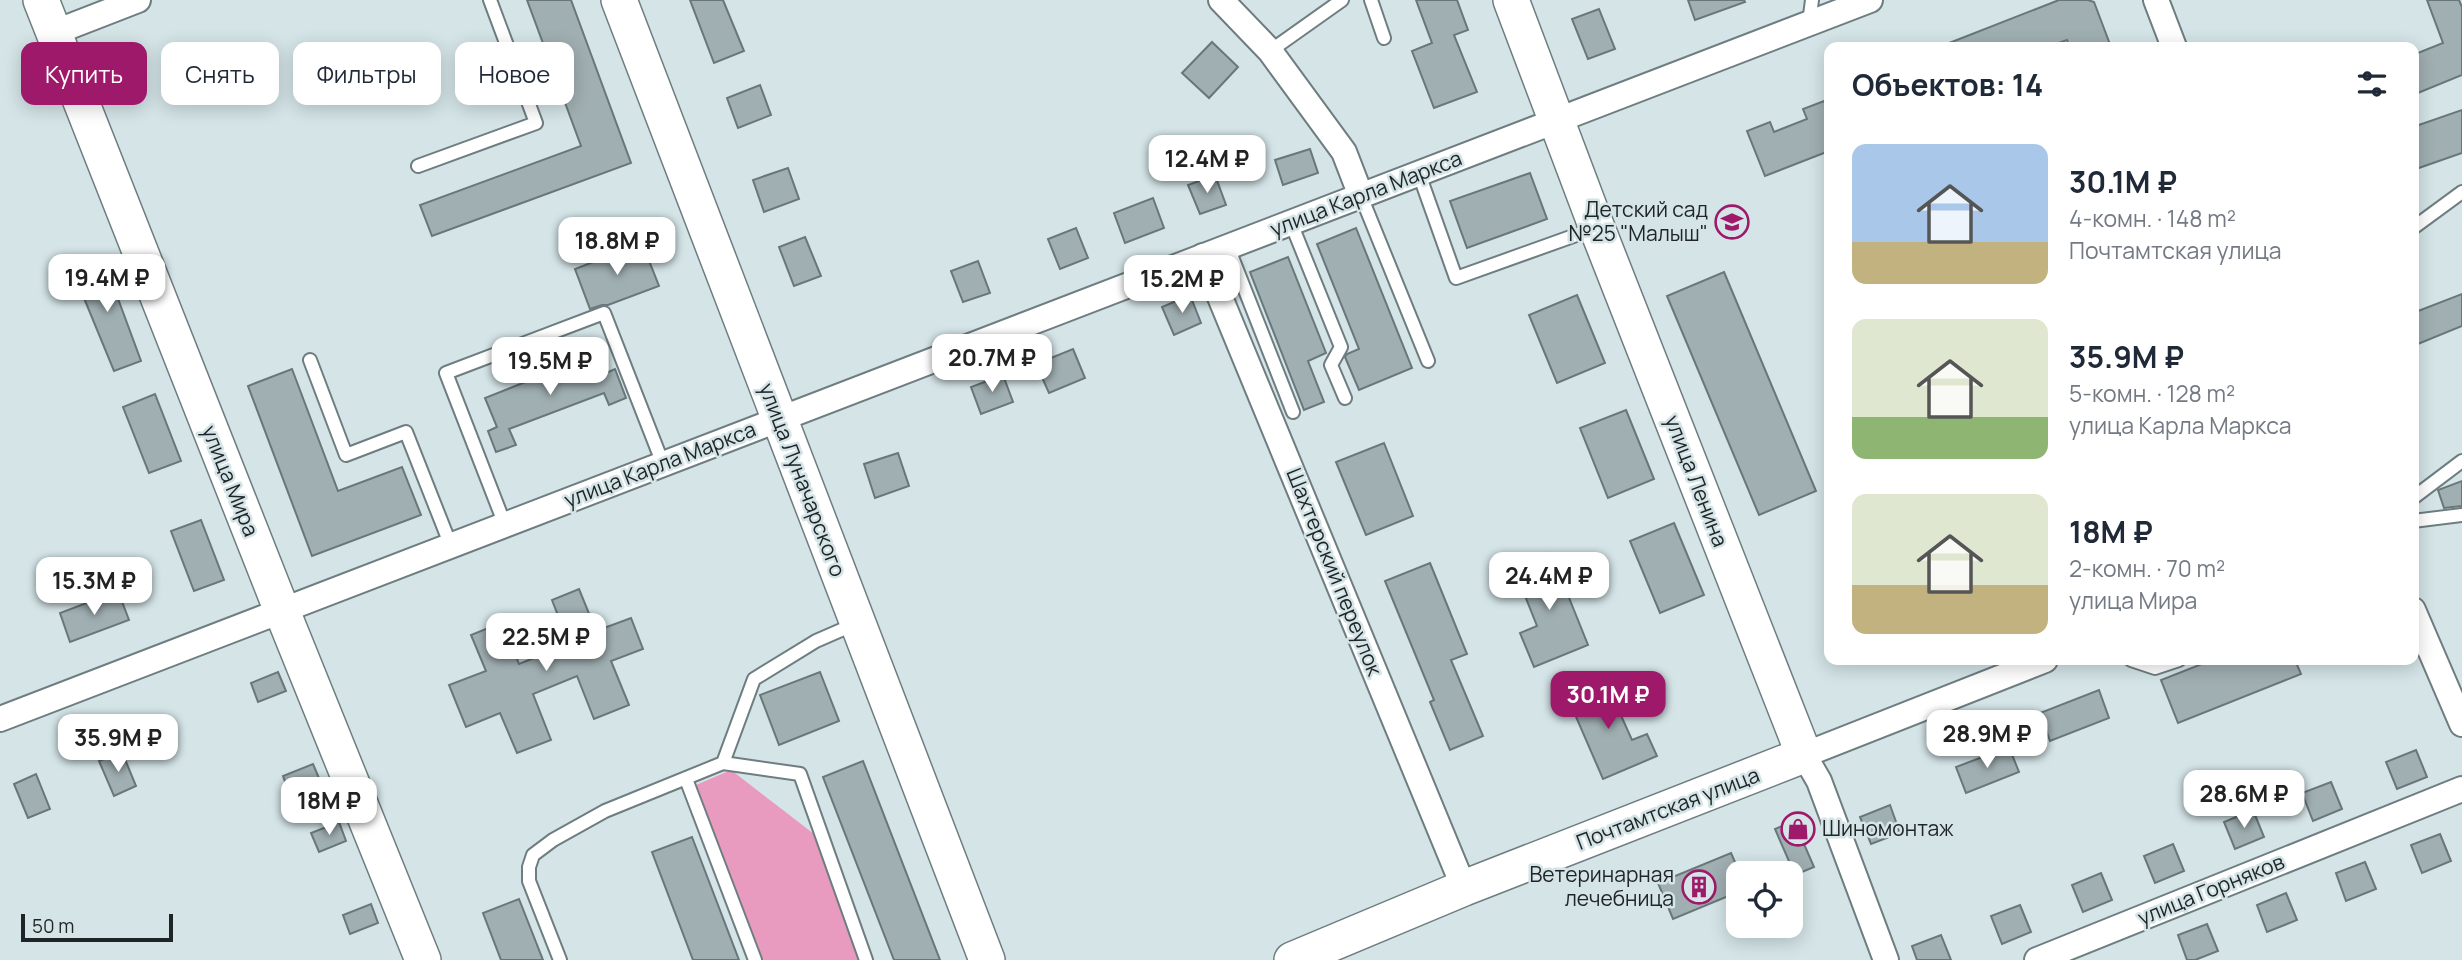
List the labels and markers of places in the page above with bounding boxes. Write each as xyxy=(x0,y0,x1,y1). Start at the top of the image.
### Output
pin: 12.4M ₽ xyxy=(1142,136,1272,195)
place label: Детский сад №25 "Малыш" xyxy=(1569,195,1708,247)
school or university icon: Детский сад №25 "Малыш" xyxy=(1713,203,1751,241)
pin: 18.8M ₽ xyxy=(552,218,682,277)
pin: 19.4M ₽ xyxy=(42,254,172,314)
pin: 15.2M ₽ xyxy=(1117,256,1247,315)
pin: 20.7M ₽ xyxy=(927,334,1057,394)
pin: 19.5M ₽ xyxy=(485,338,615,397)
pin: 24.4M ₽ xyxy=(1484,552,1614,612)
pin: 15.3M ₽ xyxy=(29,558,159,617)
pin: 22.5M ₽ xyxy=(481,614,611,673)
pin: 30.1M ₽ xyxy=(1543,672,1673,731)
pin: 28.9M ₽ xyxy=(1922,710,2052,770)
pin: 35.9M ₽ xyxy=(53,714,183,774)
pin: 28.6M ₽ xyxy=(2179,770,2309,830)
pin: 18M ₽ xyxy=(280,778,378,837)
shop icon: Шиномонтаж xyxy=(1779,810,1817,848)
place label: Шиномонтаж xyxy=(1822,814,1954,842)
place label: Ветеринарная лечебница xyxy=(1530,860,1674,912)
building icon: Ветеринарная лечебница xyxy=(1680,868,1718,906)

